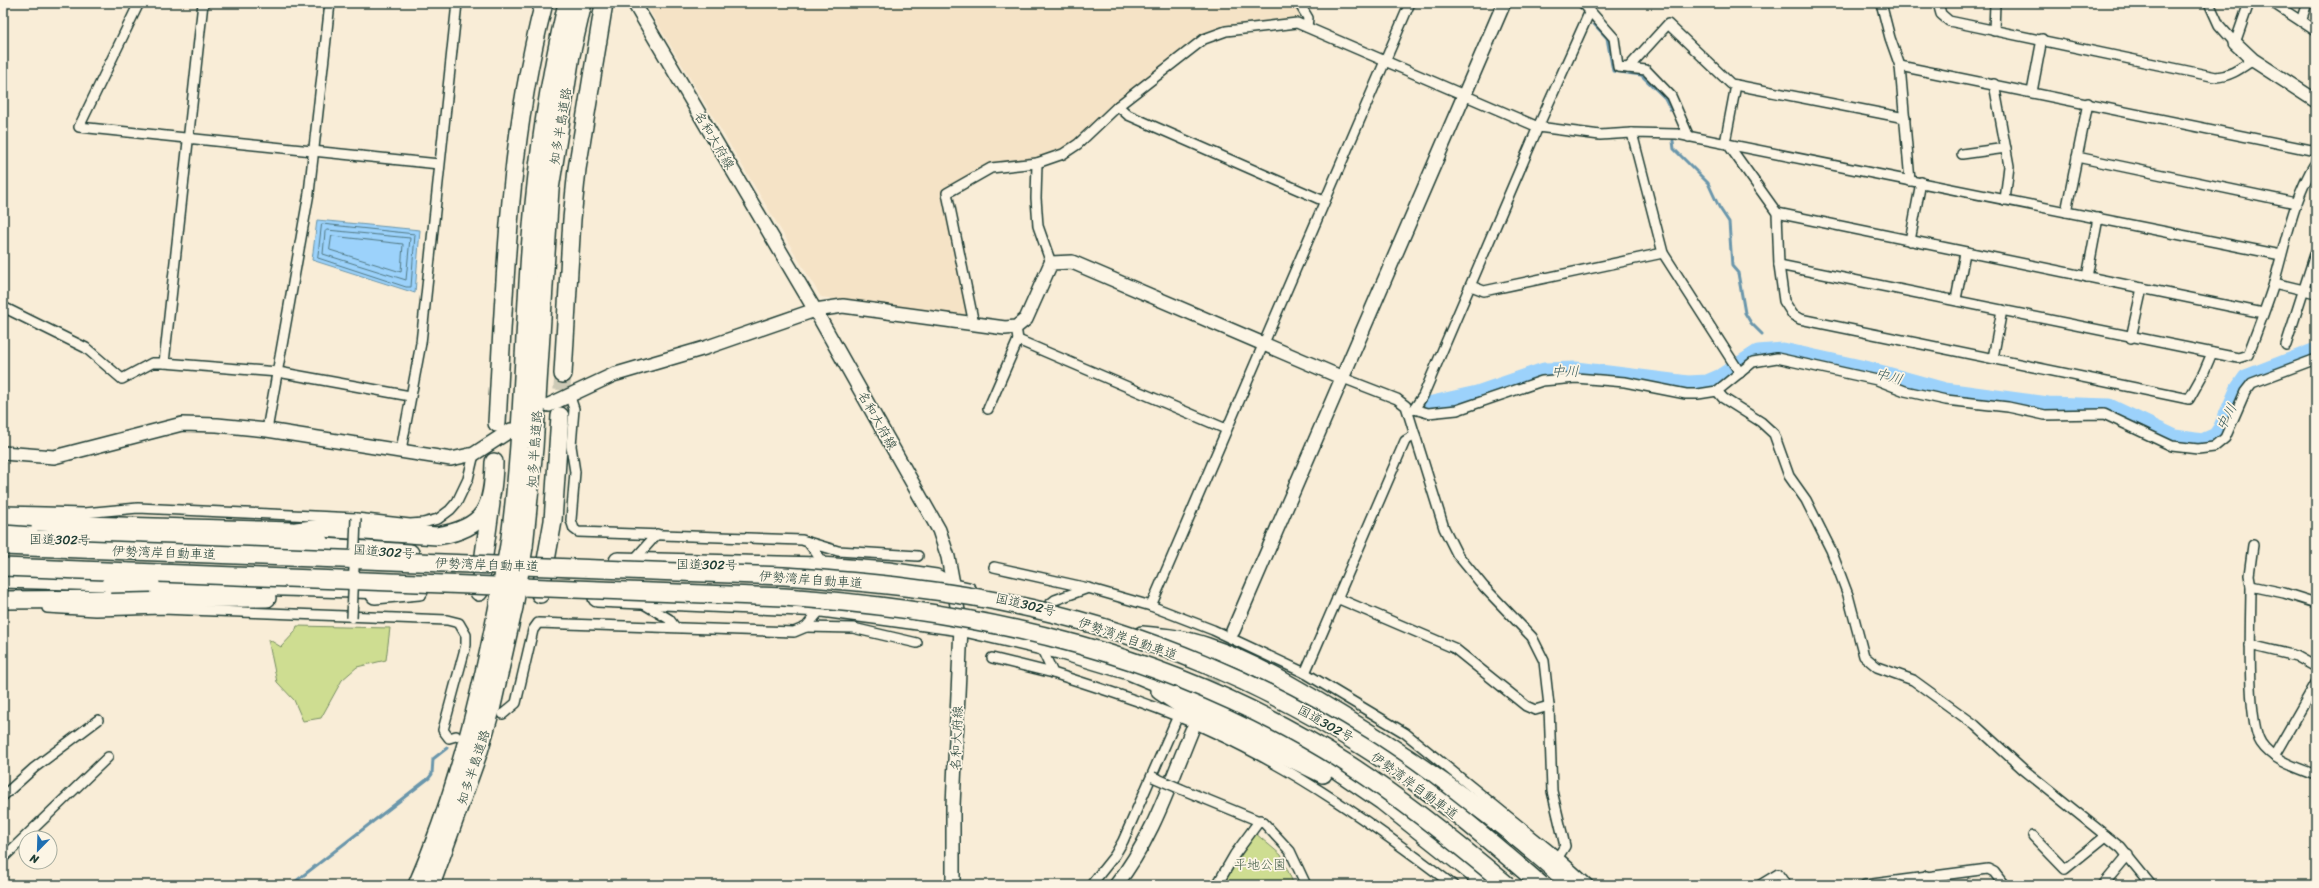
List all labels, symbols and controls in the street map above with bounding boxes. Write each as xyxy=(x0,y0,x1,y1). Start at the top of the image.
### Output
street label: 知多半島道路 xyxy=(543,86,578,166)
street label: 名和大府線 xyxy=(688,106,742,175)
water label: 中川 xyxy=(1551,359,1579,384)
water label: 中川 xyxy=(1872,361,1906,392)
street label: 名和大府線 xyxy=(851,386,904,455)
water label: 中川 xyxy=(2209,399,2244,435)
street label: 知多半島道路 xyxy=(520,409,549,489)
street label: 国道302号 xyxy=(29,527,91,552)
street label: 国道302号 xyxy=(352,538,416,565)
street label: 伊勢湾岸自動車道 xyxy=(112,539,216,566)
street label: 伊勢湾岸自動車道 xyxy=(435,551,539,578)
street label: 国道302号 xyxy=(676,552,738,577)
street label: 伊勢湾岸自動車道 xyxy=(758,564,864,595)
street label: 国道302号 xyxy=(993,586,1059,623)
street label: 伊勢湾岸自動車道 xyxy=(1075,611,1181,666)
street label: 国道302号 xyxy=(1293,698,1358,748)
street label: 名和大府線 xyxy=(944,704,969,771)
street label: 知多半島道路 xyxy=(450,727,496,808)
street label: 伊勢湾岸自動車道 xyxy=(1366,746,1464,825)
north arrow xyxy=(18,830,58,870)
text: N xyxy=(27,848,42,869)
park label: 平地公園 xyxy=(1234,853,1286,876)

